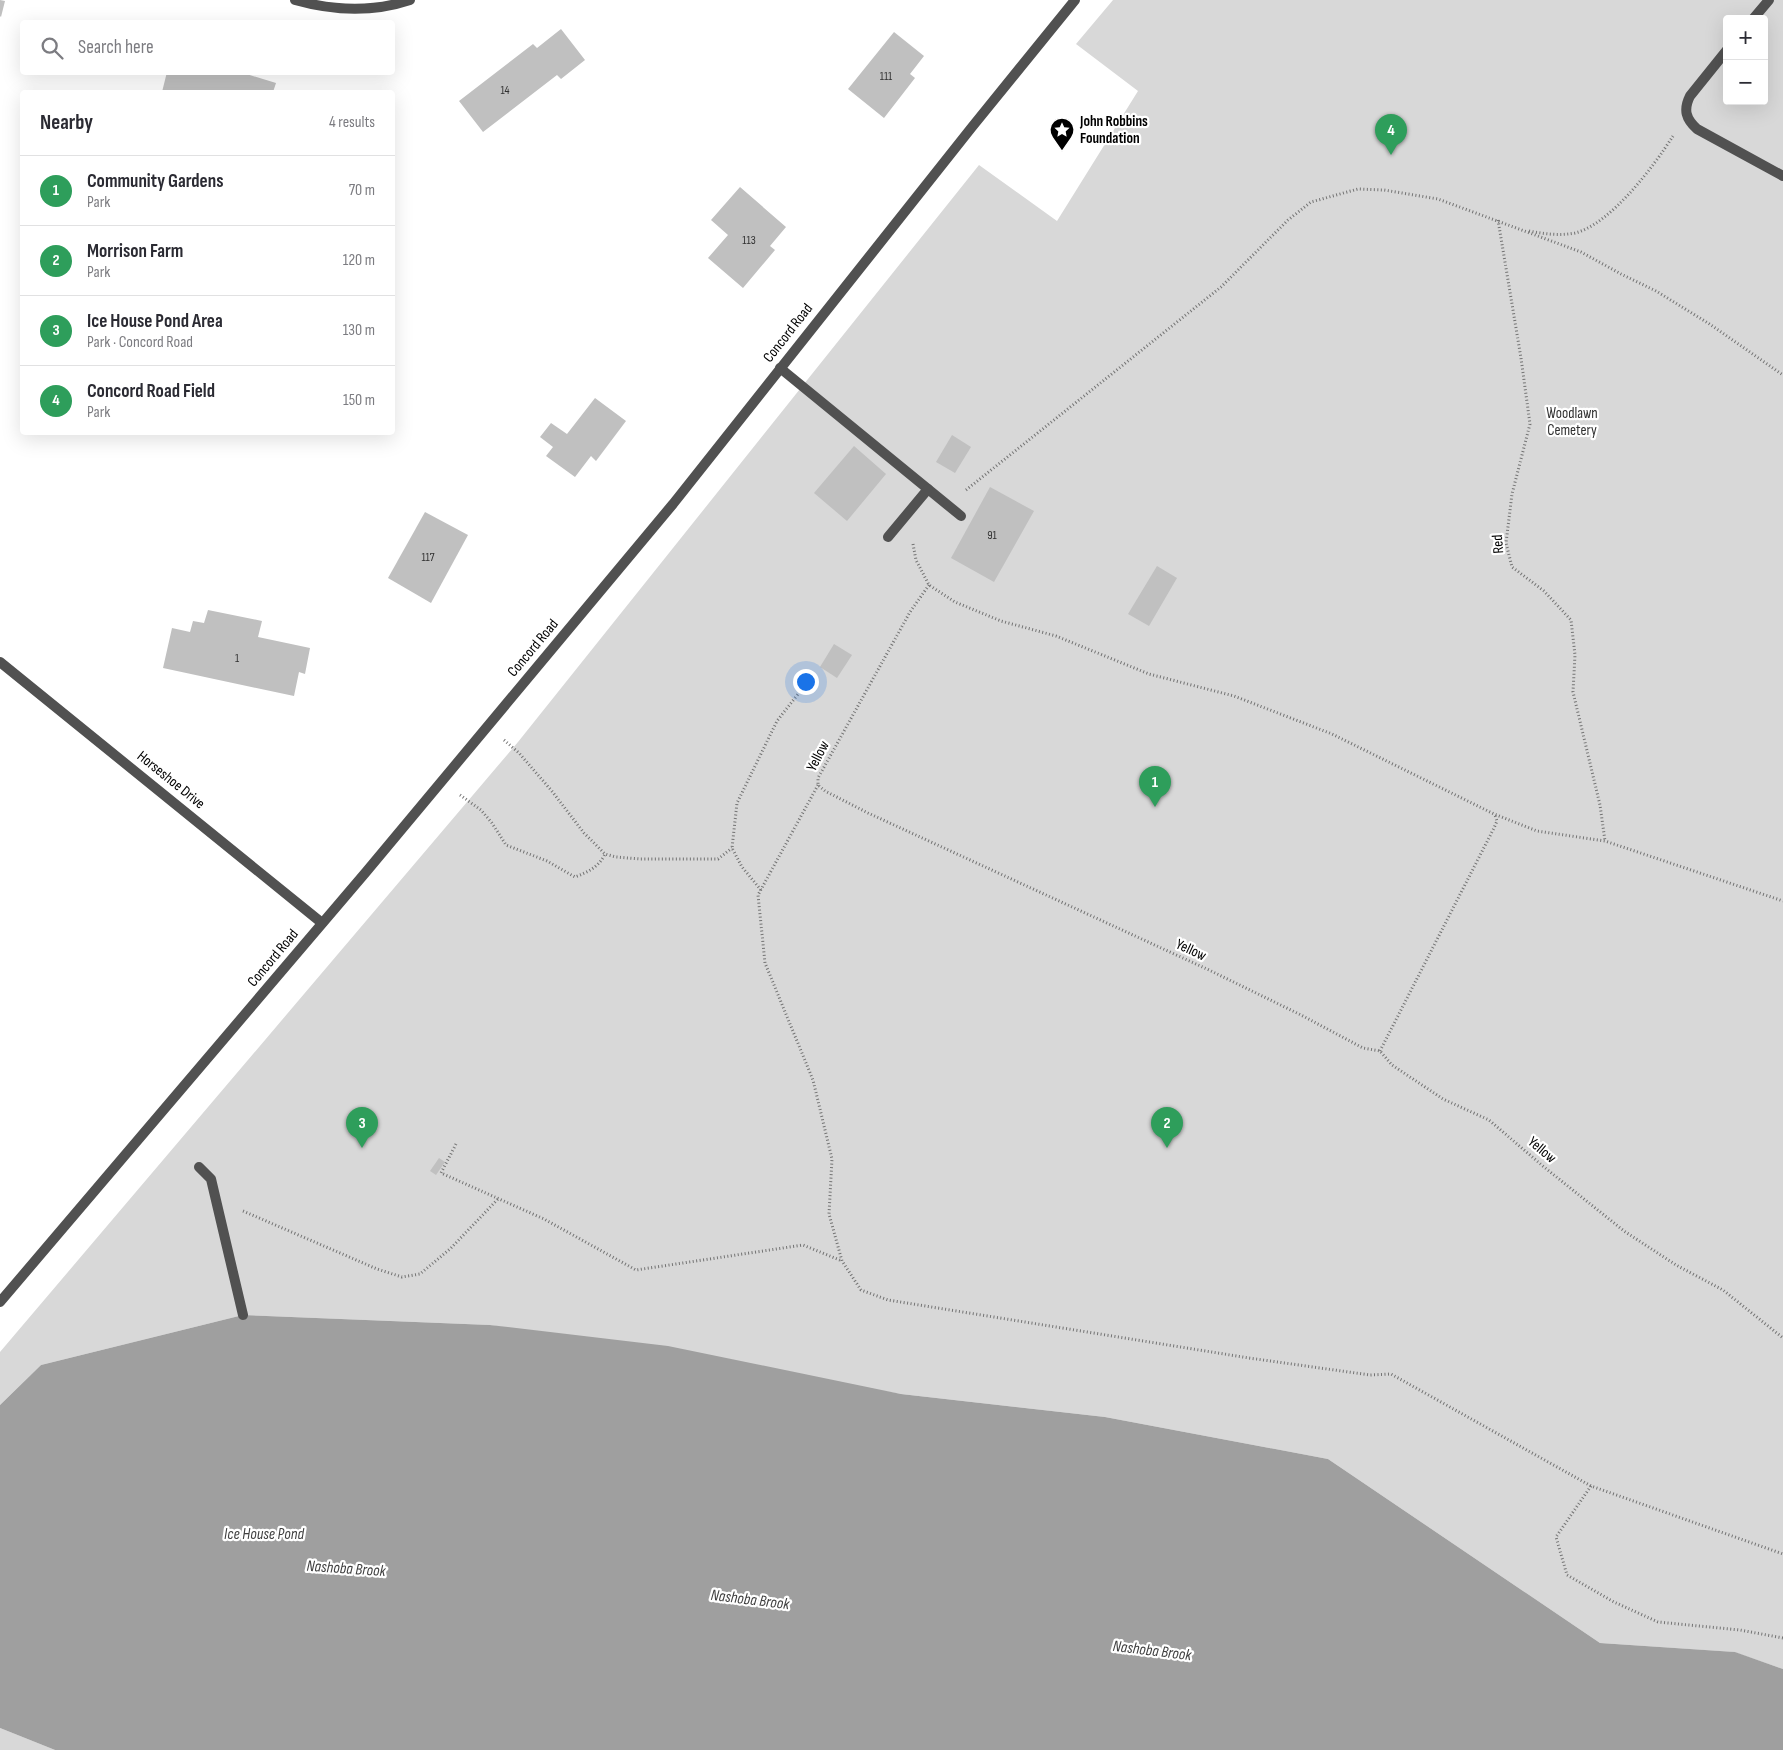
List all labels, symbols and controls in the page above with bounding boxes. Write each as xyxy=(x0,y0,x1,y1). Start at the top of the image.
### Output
map controls xyxy=(1723,15,1768,105)
button: + xyxy=(1723,15,1768,60)
search box xyxy=(20,20,395,75)
icon: search xyxy=(38,34,66,62)
text: Search here xyxy=(78,36,154,59)
button: − xyxy=(1723,60,1768,105)
house number: 111 xyxy=(880,69,893,84)
house number: 14 xyxy=(500,83,510,98)
text: Nearby xyxy=(40,110,93,135)
place label: John Robbins Foundation xyxy=(1079,112,1148,148)
text: 4 results xyxy=(329,113,375,132)
pin: 4 xyxy=(1375,114,1407,155)
place icon: John Robbins Foundation xyxy=(1049,117,1075,151)
text: Community Gardens xyxy=(87,170,223,193)
text: 1 xyxy=(53,181,59,200)
text: 70 m xyxy=(349,181,375,200)
text: Park xyxy=(87,193,110,212)
house number: 113 xyxy=(742,233,756,248)
text: Morrison Farm xyxy=(87,240,183,263)
text: 2 xyxy=(52,251,60,270)
text: 120 m xyxy=(343,251,375,270)
text: Park xyxy=(87,263,110,282)
street label: Concord Road xyxy=(759,300,817,366)
text: Ice House Pond Area xyxy=(87,310,223,333)
text: 3 xyxy=(52,321,60,340)
text: 130 m xyxy=(343,321,375,340)
text: Park · Concord Road xyxy=(87,333,193,352)
text: Concord Road Field xyxy=(87,380,215,403)
text: 4 xyxy=(52,391,60,410)
text: 150 m xyxy=(343,391,375,410)
text: Park xyxy=(87,403,110,422)
park label: Woodlawn Cemetery xyxy=(1546,404,1598,440)
house number: 91 xyxy=(987,528,998,543)
street label: Red xyxy=(1488,534,1508,554)
house number: 117 xyxy=(421,550,435,565)
street label: Concord Road xyxy=(503,615,563,681)
house number: 1 xyxy=(235,651,240,666)
your location xyxy=(793,669,819,695)
street label: Yellow xyxy=(802,737,834,774)
street label: Horseshoe Drive xyxy=(133,747,209,813)
pin: 1 xyxy=(1139,766,1171,807)
street label: Concord Road xyxy=(243,925,303,991)
street label: Yellow xyxy=(1173,935,1210,966)
pin: 3 xyxy=(346,1107,378,1148)
pin: 2 xyxy=(1151,1107,1183,1148)
street label: Yellow xyxy=(1524,1133,1561,1168)
water label: Ice House Pond xyxy=(224,1525,304,1544)
water label: Nashoba Brook xyxy=(306,1557,387,1581)
water label: Nashoba Brook xyxy=(710,1586,791,1614)
water label: Nashoba Brook xyxy=(1112,1637,1193,1665)

